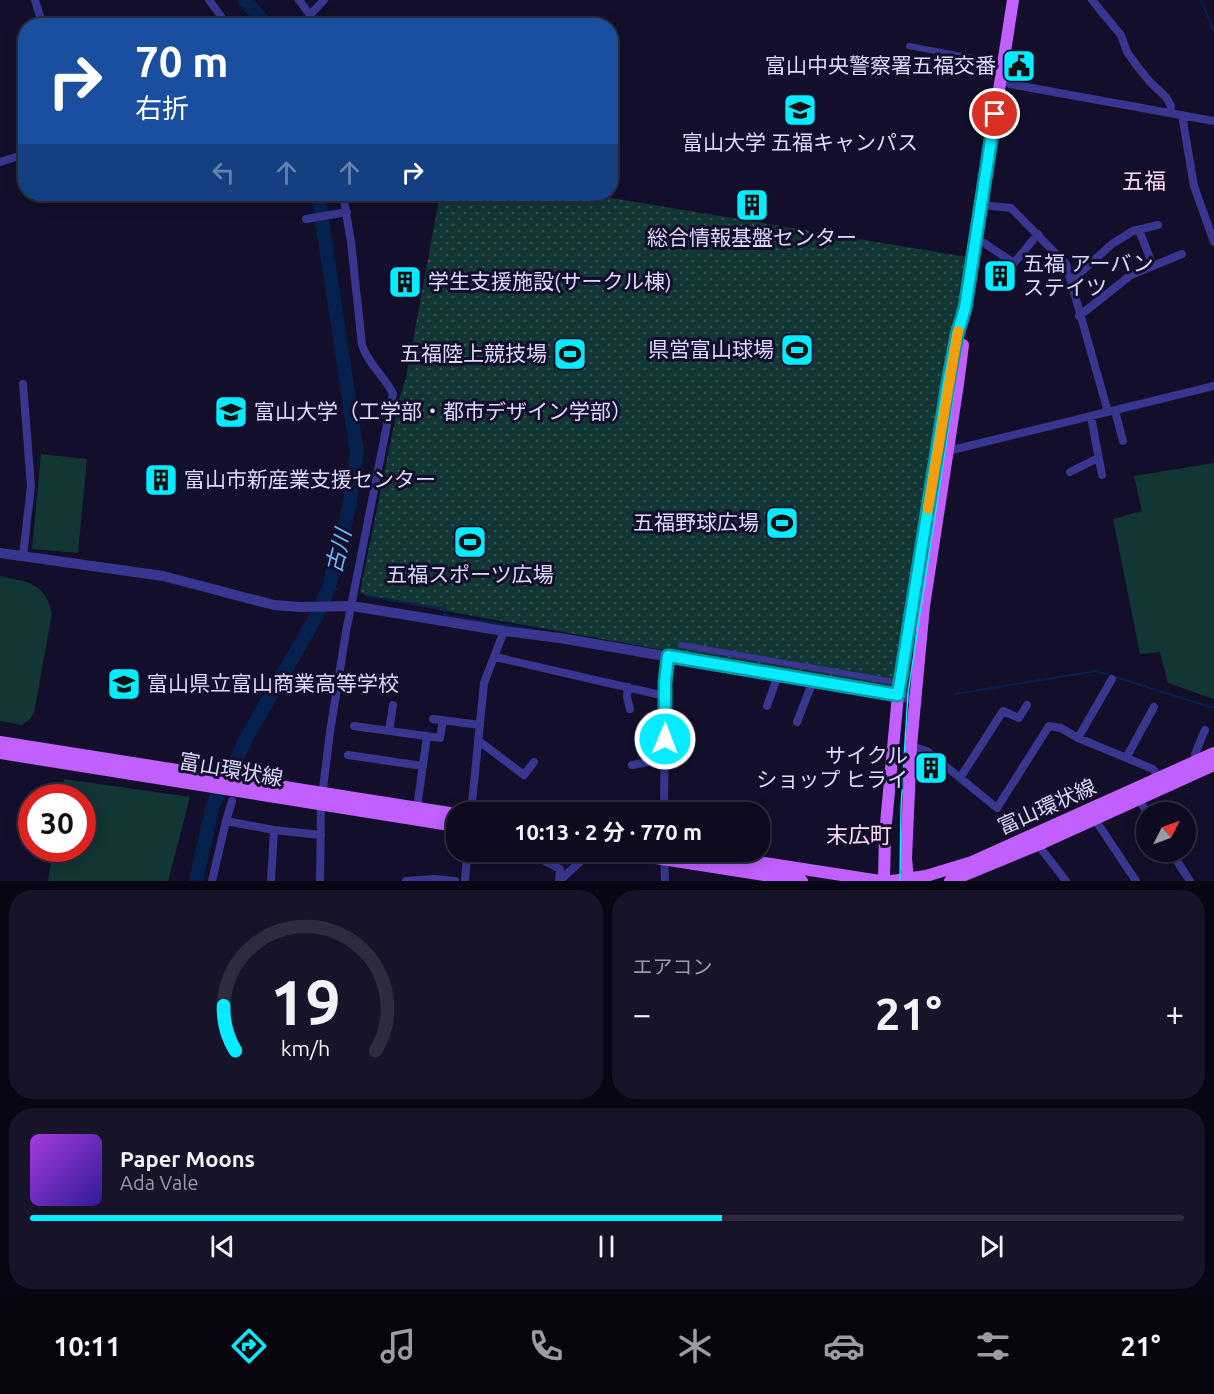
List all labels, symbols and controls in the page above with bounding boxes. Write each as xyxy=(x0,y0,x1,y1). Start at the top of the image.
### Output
text: 70 m xyxy=(135,38,229,85)
icon: right xyxy=(36,42,114,120)
public building icon: 富山中央警察署五福交番 xyxy=(1001,48,1037,84)
place label: 富山中央警察署五福交番 xyxy=(765,53,996,77)
pin xyxy=(969,88,1020,139)
school or university icon: 富山大学 五福キャンパス xyxy=(782,92,818,128)
text: 右折 xyxy=(135,93,189,123)
icon: arrive xyxy=(978,97,1011,130)
place label: 富山大学 五福キャンパス xyxy=(682,130,918,154)
icon: left xyxy=(207,156,240,189)
icon: ahead xyxy=(270,156,303,189)
icon: ahead xyxy=(333,156,366,189)
icon: right xyxy=(396,156,429,189)
district label: 五福 xyxy=(1122,168,1166,193)
building icon: 総合情報基盤センター xyxy=(734,187,770,223)
place label: 総合情報基盤センター xyxy=(647,225,857,249)
place label: 五福 アーバン ステイツ xyxy=(1023,251,1153,299)
building icon: 五福 アーバン ステイツ xyxy=(982,258,1018,294)
building icon: 学生支援施設(サークル棟) xyxy=(387,264,423,300)
place label: 学生支援施設(サークル棟) xyxy=(428,269,672,293)
sports icon: 県営富山球場 xyxy=(779,332,815,368)
sports icon: 五福陸上競技場 xyxy=(552,336,588,372)
place label: 県営富山球場 xyxy=(648,337,774,361)
place label: 五福陸上競技場 xyxy=(400,341,547,365)
school or university icon: 富山大学（工学部・都市デザイン学部） xyxy=(213,394,249,430)
place label: 富山大学（工学部・都市デザイン学部） xyxy=(254,399,632,423)
building icon: 富山市新産業支援センター xyxy=(143,462,179,498)
place label: 富山市新産業支援センター xyxy=(184,467,436,491)
sports icon: 五福野球広場 xyxy=(764,505,800,541)
place label: 五福野球広場 xyxy=(633,510,759,534)
sports icon: 五福スポーツ広場 xyxy=(452,524,488,560)
water label: 古川 xyxy=(320,525,355,575)
place label: 五福スポーツ広場 xyxy=(386,562,554,586)
school or university icon: 富山県立富山商業高等学校 xyxy=(106,666,142,702)
place label: 富山県立富山商業高等学校 xyxy=(147,671,399,695)
position arrow xyxy=(633,707,697,771)
place label: サイクル ショップ ヒライ xyxy=(756,743,908,791)
street label: 富山環状線 xyxy=(177,748,285,790)
building icon: サイクル ショップ ヒライ xyxy=(913,750,949,786)
street label: 富山環状線 xyxy=(994,774,1099,838)
speed limit sign: 30 xyxy=(18,784,96,862)
north arrow xyxy=(1136,802,1196,862)
map controls xyxy=(1136,802,1196,862)
text: 10:13 · 2 分 · 770 m xyxy=(514,819,702,844)
district label: 末広町 xyxy=(826,822,892,847)
text: エアコン xyxy=(633,955,713,978)
text: 19 xyxy=(271,967,341,1037)
text: 21° xyxy=(875,988,942,1039)
text: − xyxy=(633,995,651,1032)
text: + xyxy=(1165,995,1184,1032)
text: km/h xyxy=(281,1037,330,1061)
text: Paper Moons xyxy=(120,1146,255,1171)
text: Ada Vale xyxy=(120,1171,198,1194)
icon: previous xyxy=(206,1230,239,1263)
icon: pause xyxy=(590,1230,623,1263)
icon: next xyxy=(975,1230,1008,1263)
icon: directions xyxy=(228,1325,270,1367)
icon: music xyxy=(377,1325,419,1367)
icon: phone xyxy=(525,1325,567,1367)
icon: climate xyxy=(674,1325,716,1367)
icon: car xyxy=(823,1325,865,1367)
icon: filters xyxy=(972,1325,1014,1367)
text: 10:11 xyxy=(53,1331,121,1361)
text: 21° xyxy=(1121,1331,1161,1361)

